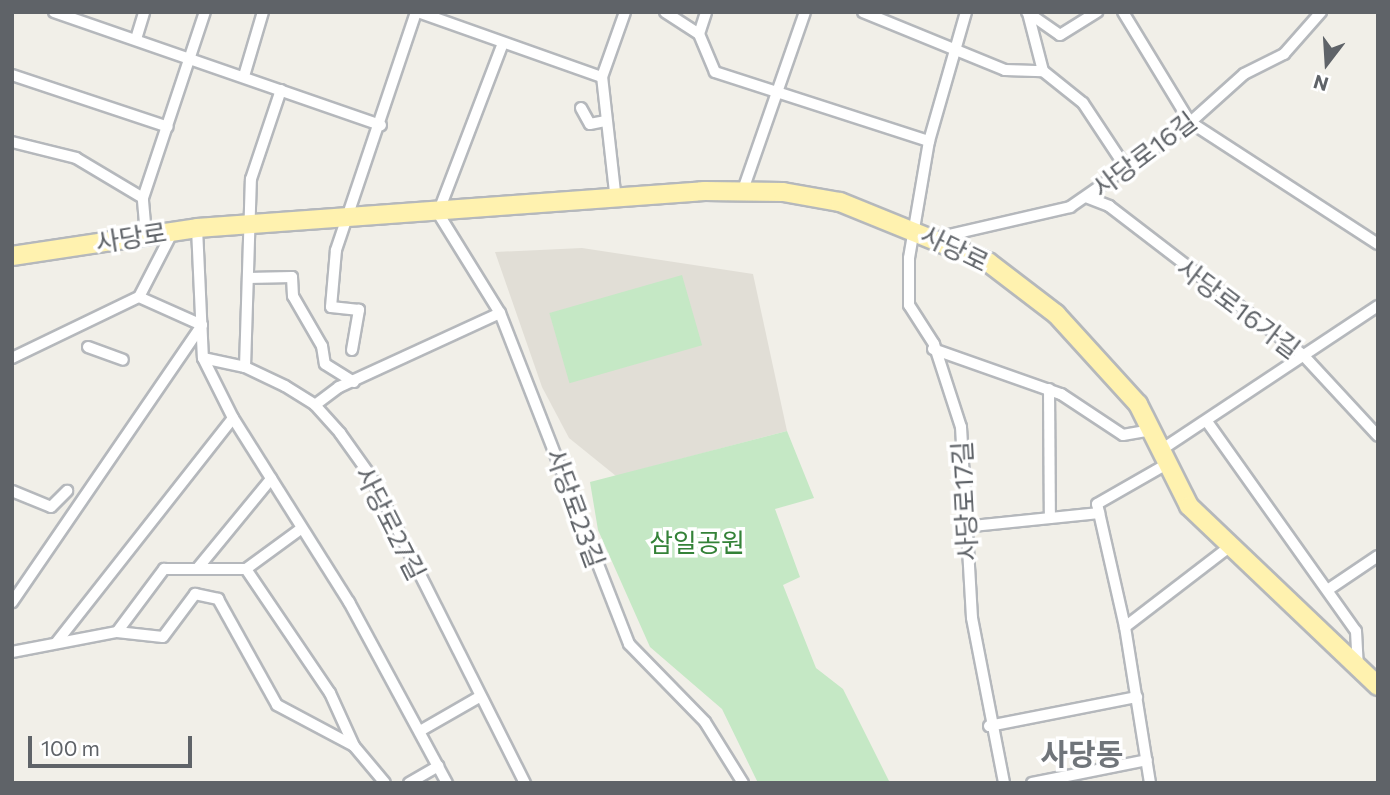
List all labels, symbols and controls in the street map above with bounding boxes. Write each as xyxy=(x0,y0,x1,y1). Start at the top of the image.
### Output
north arrow xyxy=(1292,28,1362,98)
text: N xyxy=(1311,70,1331,97)
street label: 사당로16길 xyxy=(1086,105,1202,203)
street label: 사당로 xyxy=(93,216,169,258)
street label: 사당로 xyxy=(916,218,994,278)
street label: 사당로16가길 xyxy=(1171,251,1307,365)
street label: 사당로17길 xyxy=(945,440,983,562)
street label: 사당로23길 xyxy=(540,444,612,572)
street label: 사당로27길 xyxy=(349,461,433,585)
park label: 삼일공원 xyxy=(649,526,745,558)
scale bar xyxy=(32,722,196,766)
text: 100 m xyxy=(41,735,100,760)
district label: 사당동 xyxy=(1041,735,1123,771)

